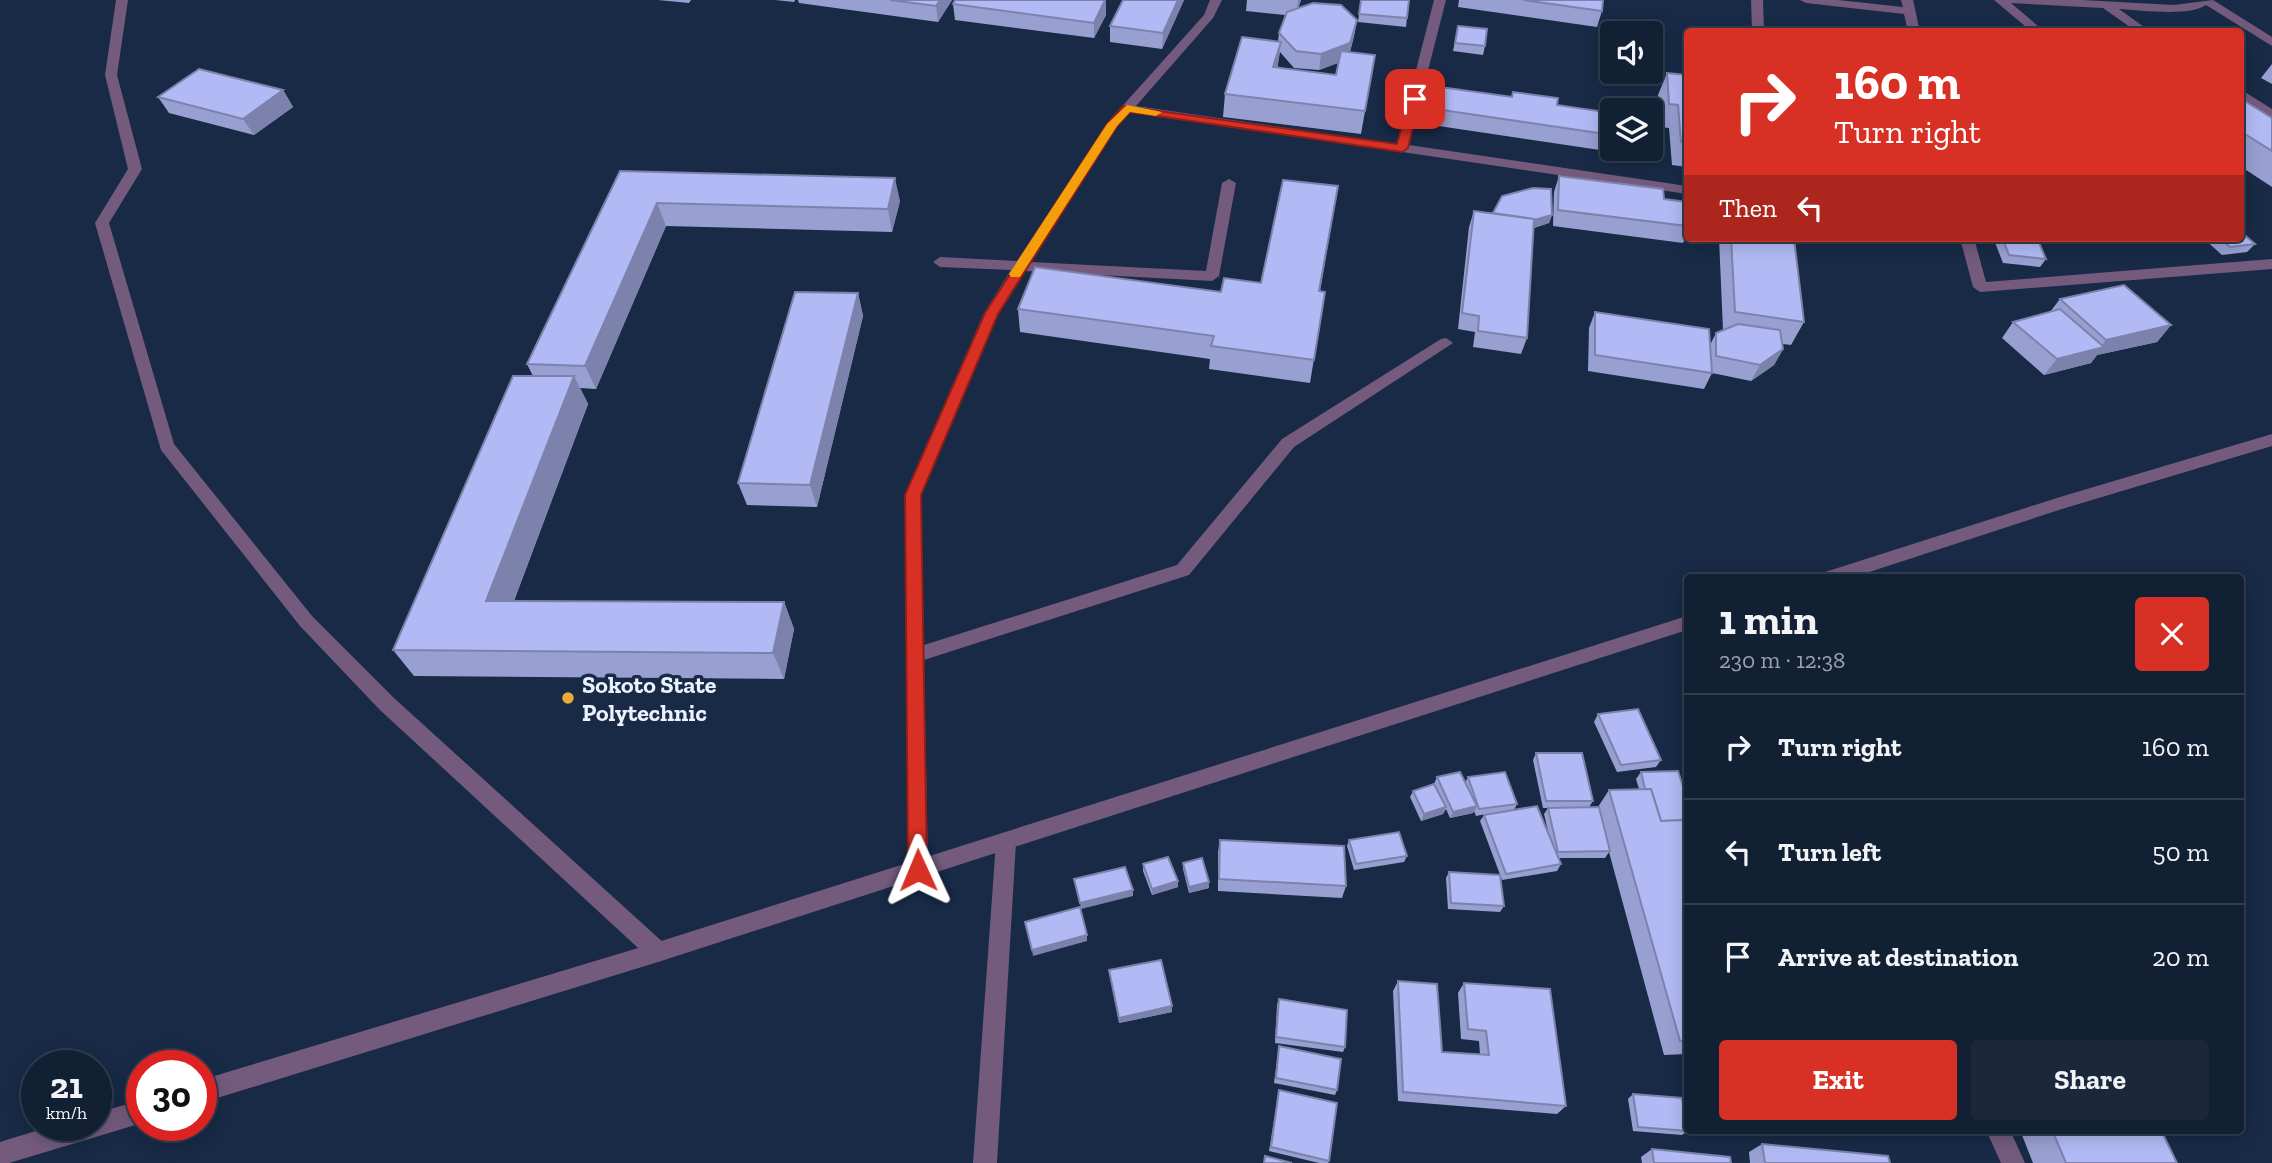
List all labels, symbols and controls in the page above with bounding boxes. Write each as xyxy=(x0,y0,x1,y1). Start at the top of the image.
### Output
map controls xyxy=(1600,21,1663,161)
button: sound xyxy=(1600,21,1663,84)
text: 160 m xyxy=(1834,53,1960,112)
icon: right xyxy=(1719,56,1810,147)
pin xyxy=(1385,69,1445,129)
icon: arrive xyxy=(1396,80,1434,118)
button: layers xyxy=(1600,98,1663,161)
text: Turn right xyxy=(1834,113,1981,151)
icon: left xyxy=(1791,189,1829,227)
text: Then xyxy=(1719,192,1777,224)
text: 1 min xyxy=(1719,594,1818,645)
button: close xyxy=(2135,597,2209,671)
text: 230 m · 12:38 xyxy=(1719,646,1845,674)
place label: Sokoto State Polytechnic xyxy=(582,670,717,727)
marker: Sokoto State Polytechnic xyxy=(560,690,576,706)
icon: right xyxy=(1719,728,1757,766)
text: Turn right xyxy=(1778,731,1901,763)
text: 160 m xyxy=(2142,731,2209,763)
position arrow xyxy=(881,833,955,907)
icon: left xyxy=(1719,833,1757,871)
text: Turn left xyxy=(1778,836,1881,868)
text: 50 m xyxy=(2152,836,2209,868)
icon: arrive xyxy=(1719,938,1757,976)
text: Arrive at destination xyxy=(1778,941,2018,973)
text: 20 m xyxy=(2152,941,2209,973)
button: Exit xyxy=(1719,1040,1957,1120)
button: Share xyxy=(1971,1040,2209,1120)
speed limit sign: 30 xyxy=(126,1050,217,1141)
text: 21 xyxy=(50,1065,83,1107)
text: km/h xyxy=(46,1102,87,1124)

